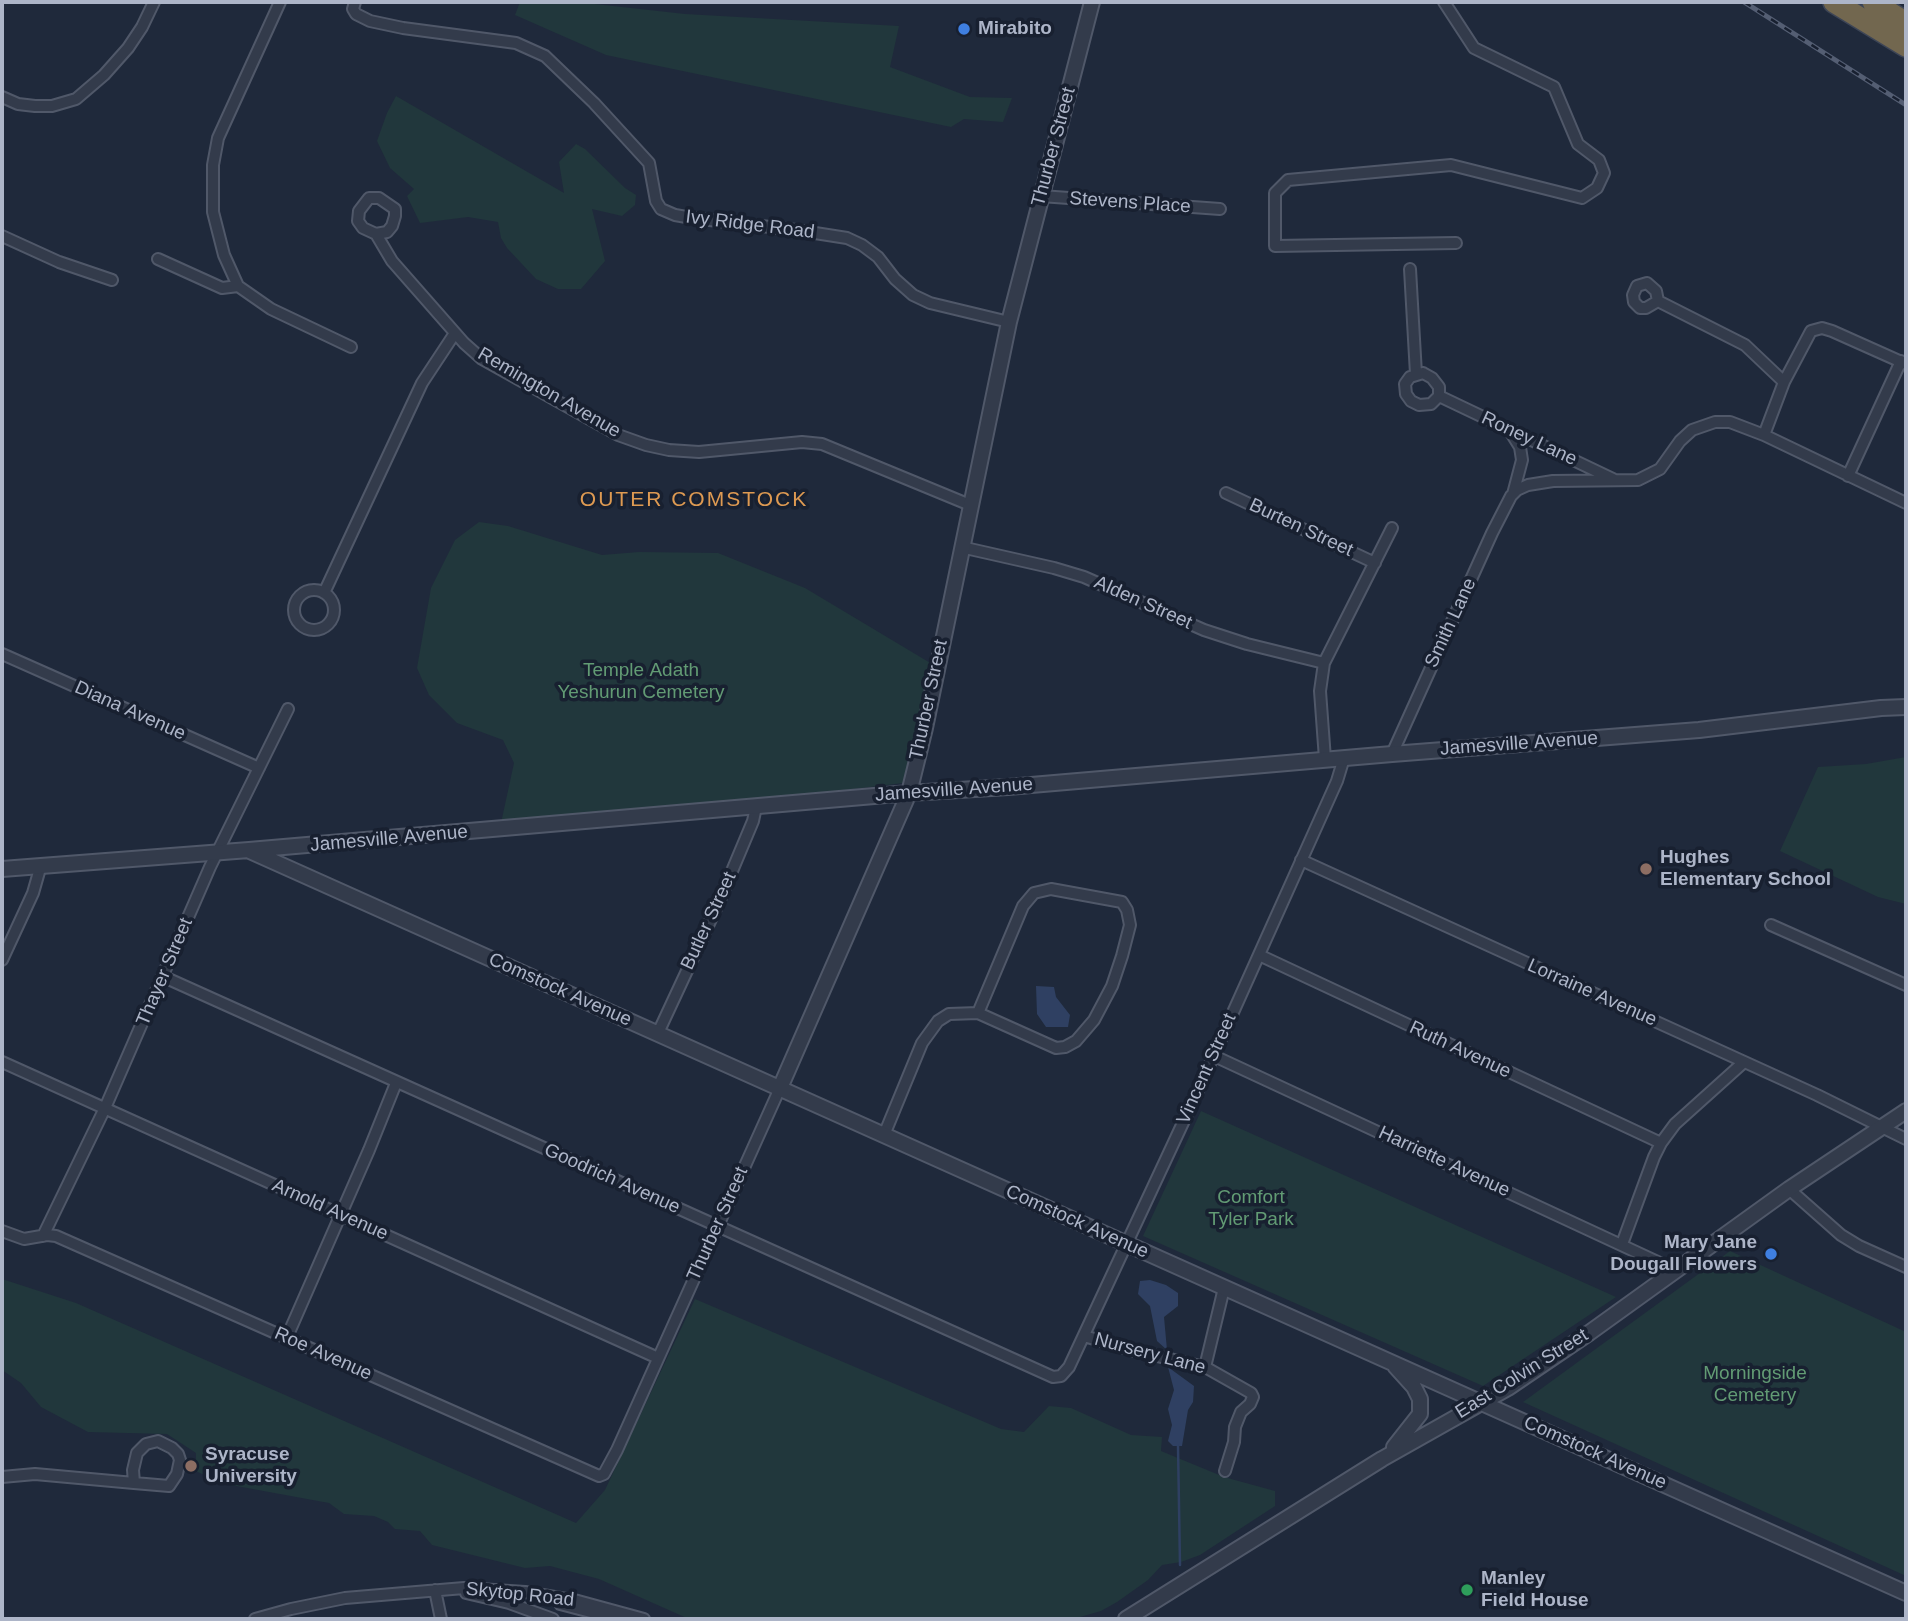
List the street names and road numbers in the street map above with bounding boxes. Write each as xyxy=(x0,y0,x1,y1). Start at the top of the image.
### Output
street label: Thurber Street xyxy=(1027,85,1081,209)
street label: Stevens Place xyxy=(1069,187,1191,219)
street label: Ivy Ridge Road xyxy=(684,206,816,244)
street label: Remington Avenue xyxy=(473,343,625,443)
street label: Roney Lane xyxy=(1478,407,1580,471)
street label: Burten Street xyxy=(1245,494,1357,562)
street label: Alden Street xyxy=(1091,571,1195,635)
street label: Smith Lane xyxy=(1420,575,1482,671)
street label: Thurber Street xyxy=(905,638,953,762)
street label: Diana Avenue xyxy=(71,676,189,746)
street label: Jamesville Avenue xyxy=(1439,727,1599,761)
street label: Jamesville Avenue xyxy=(874,773,1034,807)
street label: Jamesville Avenue xyxy=(309,821,469,857)
street label: Butler Street xyxy=(676,868,742,974)
street label: Thayer Street xyxy=(132,915,198,1029)
street label: Comstock Avenue xyxy=(485,948,635,1032)
street label: Lorraine Avenue xyxy=(1524,954,1660,1032)
street label: Vincent Street xyxy=(1172,1010,1242,1128)
street label: Ruth Avenue xyxy=(1406,1017,1514,1083)
street label: Harriette Avenue xyxy=(1375,1122,1513,1202)
street label: Goodrich Avenue xyxy=(540,1139,684,1219)
street label: Thurber Street xyxy=(683,1163,753,1285)
street label: Arnold Avenue xyxy=(269,1174,391,1246)
street label: Comstock Avenue xyxy=(1002,1180,1152,1264)
street label: Roe Avenue xyxy=(271,1322,375,1386)
street label: East Colvin Street xyxy=(1451,1324,1593,1424)
street label: Nursery Lane xyxy=(1092,1328,1208,1380)
street label: Comstock Avenue xyxy=(1520,1411,1670,1495)
street label: Skytop Road xyxy=(465,1578,575,1612)

